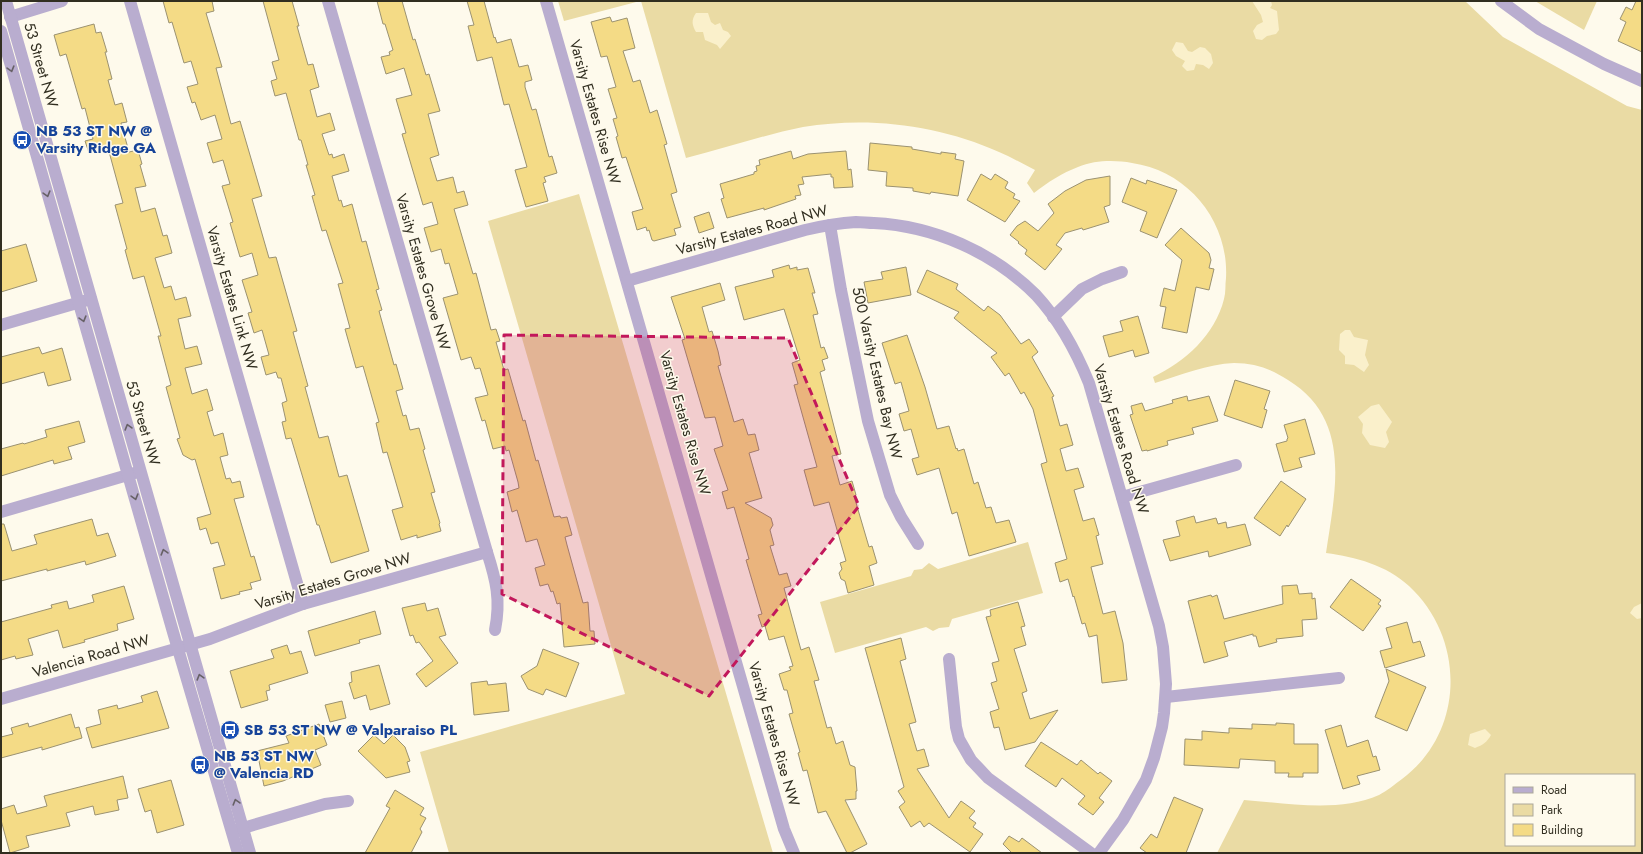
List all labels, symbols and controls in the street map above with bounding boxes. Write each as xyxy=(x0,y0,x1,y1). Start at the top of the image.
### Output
street label: 53 Street NW xyxy=(18,20,64,110)
street label: Varsity Estates Rise NW xyxy=(564,37,626,187)
one-way arrow xyxy=(7,65,15,72)
place label: NB 53 ST NW @ Varsity Ridge GA xyxy=(35,120,157,159)
bus stop icon: NB 53 ST NW @ Varsity Ridge GA xyxy=(11,129,33,151)
one-way arrow xyxy=(42,190,51,197)
street label: Varsity Estates Grove NW xyxy=(390,191,456,353)
street label: Varsity Estates Road NW xyxy=(674,199,830,261)
street label: Varsity Estates Link NW xyxy=(201,224,263,373)
street label: 500 Varsity Estates Bay NW xyxy=(846,285,908,462)
one-way arrow xyxy=(78,315,87,322)
street label: Varsity Estates Rise NW xyxy=(654,348,716,498)
street label: Varsity Estates Road NW xyxy=(1088,361,1154,517)
street label: 53 Street NW xyxy=(120,378,166,468)
one-way arrow xyxy=(124,424,133,431)
one-way arrow xyxy=(130,494,139,501)
street label: Varsity Estates Grove NW xyxy=(252,547,414,615)
one-way arrow xyxy=(160,549,169,556)
street label: Valencia Road NW xyxy=(30,629,152,683)
street label: Varsity Estates Rise NW xyxy=(743,659,805,809)
one-way arrow xyxy=(196,674,205,681)
bus stop icon: SB 53 ST NW @ Valparaiso PL xyxy=(219,719,241,741)
place label: SB 53 ST NW @ Valparaiso PL xyxy=(244,719,457,741)
place label: NB 53 ST NW @ Valencia RD xyxy=(214,745,314,784)
bus stop icon: NB 53 ST NW @ Valencia RD xyxy=(189,754,211,776)
legend xyxy=(1505,774,1635,846)
text: Road xyxy=(1541,781,1567,799)
one-way arrow xyxy=(232,799,241,806)
text: Park xyxy=(1541,801,1563,819)
text: Building xyxy=(1541,821,1583,839)

